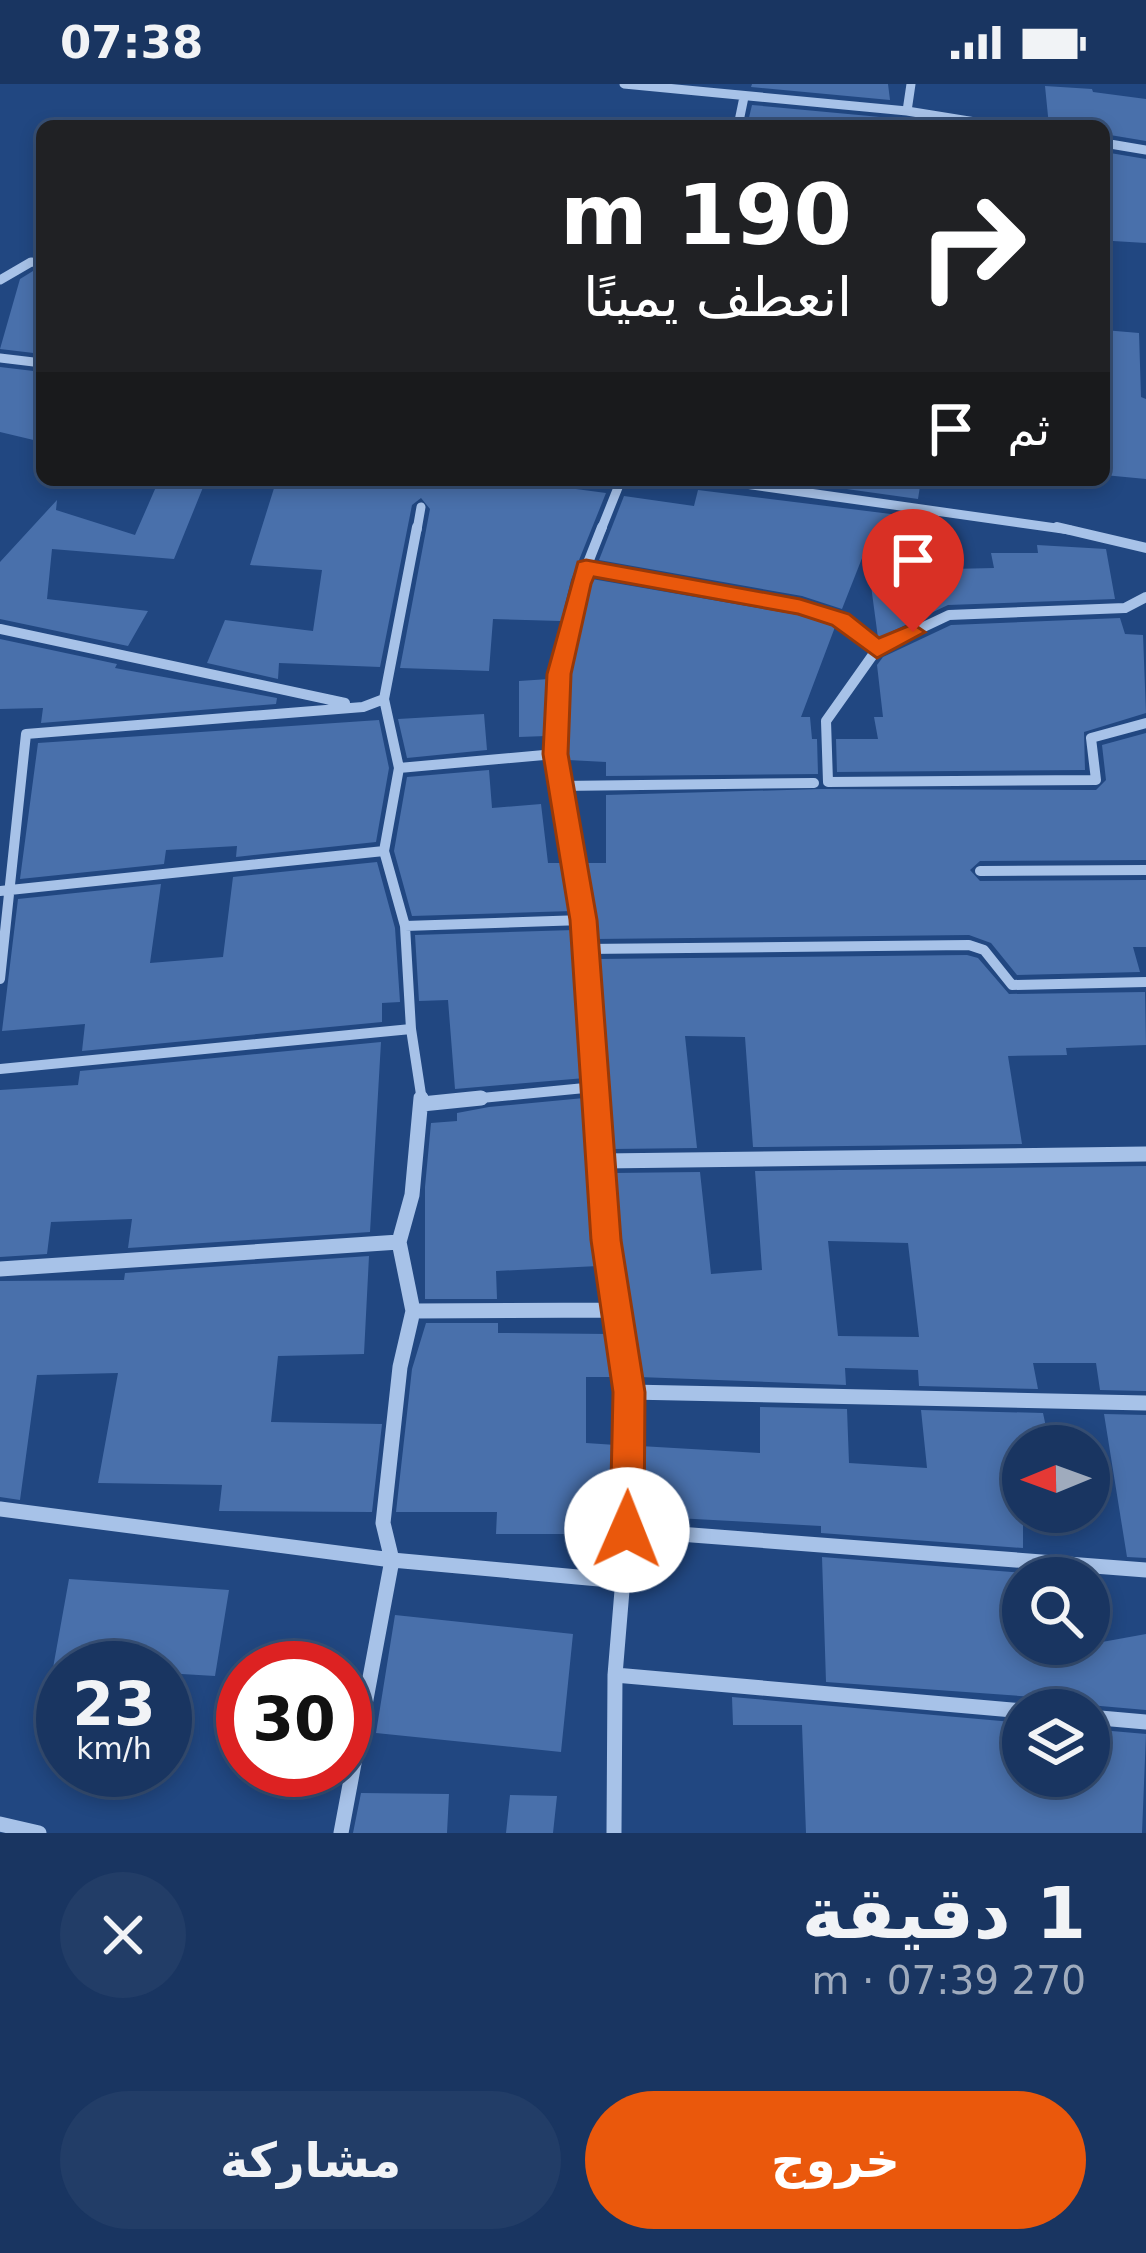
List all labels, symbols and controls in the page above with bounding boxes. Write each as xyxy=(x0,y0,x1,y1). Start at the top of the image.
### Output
text: 07:38 xyxy=(60,16,203,69)
text: 190 m xyxy=(560,166,852,264)
icon: right xyxy=(894,168,1050,324)
text: انعطف يمينًا xyxy=(583,266,852,329)
icon: arrive xyxy=(918,396,984,462)
text: ثم xyxy=(1008,403,1050,456)
pin xyxy=(862,509,964,632)
icon: arrive xyxy=(880,527,946,593)
north arrow xyxy=(1002,1425,1110,1533)
map controls xyxy=(1002,1425,1110,1797)
position arrow xyxy=(564,1467,690,1593)
button: search xyxy=(1002,1557,1110,1665)
speed limit sign: 30 xyxy=(216,1641,372,1797)
text: 23 xyxy=(72,1669,156,1739)
button: layers xyxy=(1002,1689,1110,1797)
text: km/h xyxy=(76,1731,152,1766)
text: 1 دقيقة xyxy=(802,1871,1086,1955)
button: close xyxy=(60,1872,186,1998)
text: 270 m · 07:39 xyxy=(812,1958,1086,2003)
button: مشاركة xyxy=(60,2091,561,2229)
button: خروج xyxy=(585,2091,1086,2229)

